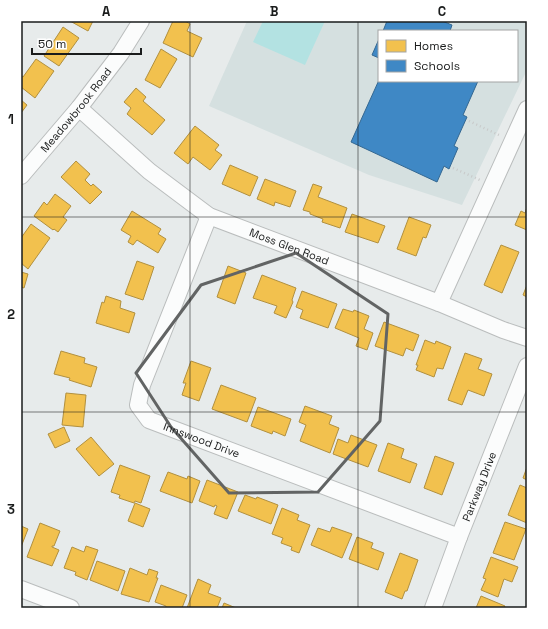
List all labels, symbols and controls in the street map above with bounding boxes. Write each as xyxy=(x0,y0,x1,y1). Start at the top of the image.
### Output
text: A xyxy=(102,3,111,20)
text: B xyxy=(270,3,279,20)
text: C xyxy=(438,3,446,20)
scale bar xyxy=(32,30,141,56)
legend xyxy=(378,30,518,82)
text: 50 m xyxy=(38,36,66,52)
text: Homes xyxy=(414,38,453,54)
text: Schools xyxy=(414,58,460,74)
street label: Meadowbrook Road xyxy=(37,65,114,155)
text: 1 xyxy=(8,111,14,128)
street label: Moss Glen Road xyxy=(248,225,331,268)
text: 2 xyxy=(7,306,15,323)
street label: Innswood Drive xyxy=(161,419,242,461)
street label: Parkway Drive xyxy=(459,450,499,523)
text: 3 xyxy=(7,501,15,518)

